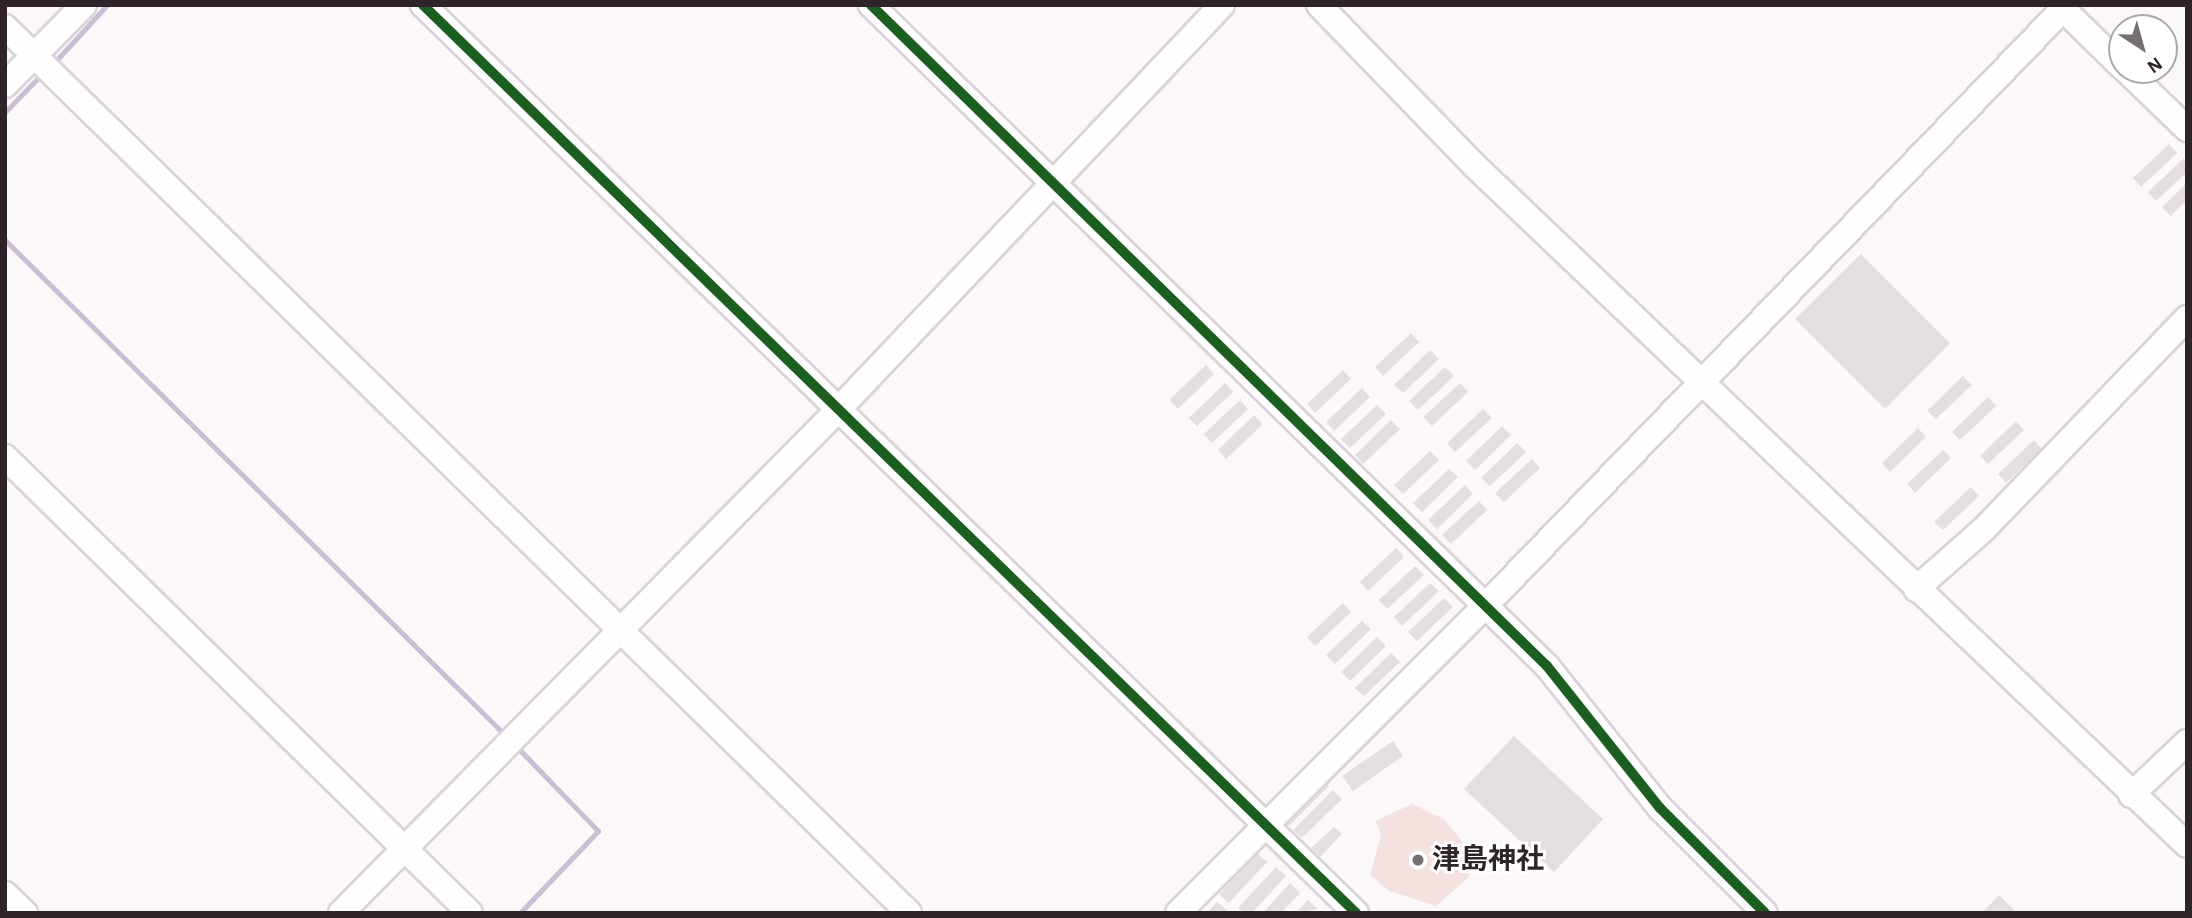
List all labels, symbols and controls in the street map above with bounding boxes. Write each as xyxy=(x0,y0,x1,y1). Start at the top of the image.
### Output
north arrow xyxy=(2108,14,2178,84)
text: N xyxy=(2144,53,2165,76)
place label: 津島神社 xyxy=(1432,843,1544,877)
marker: 津島神社 xyxy=(1410,852,1426,868)

